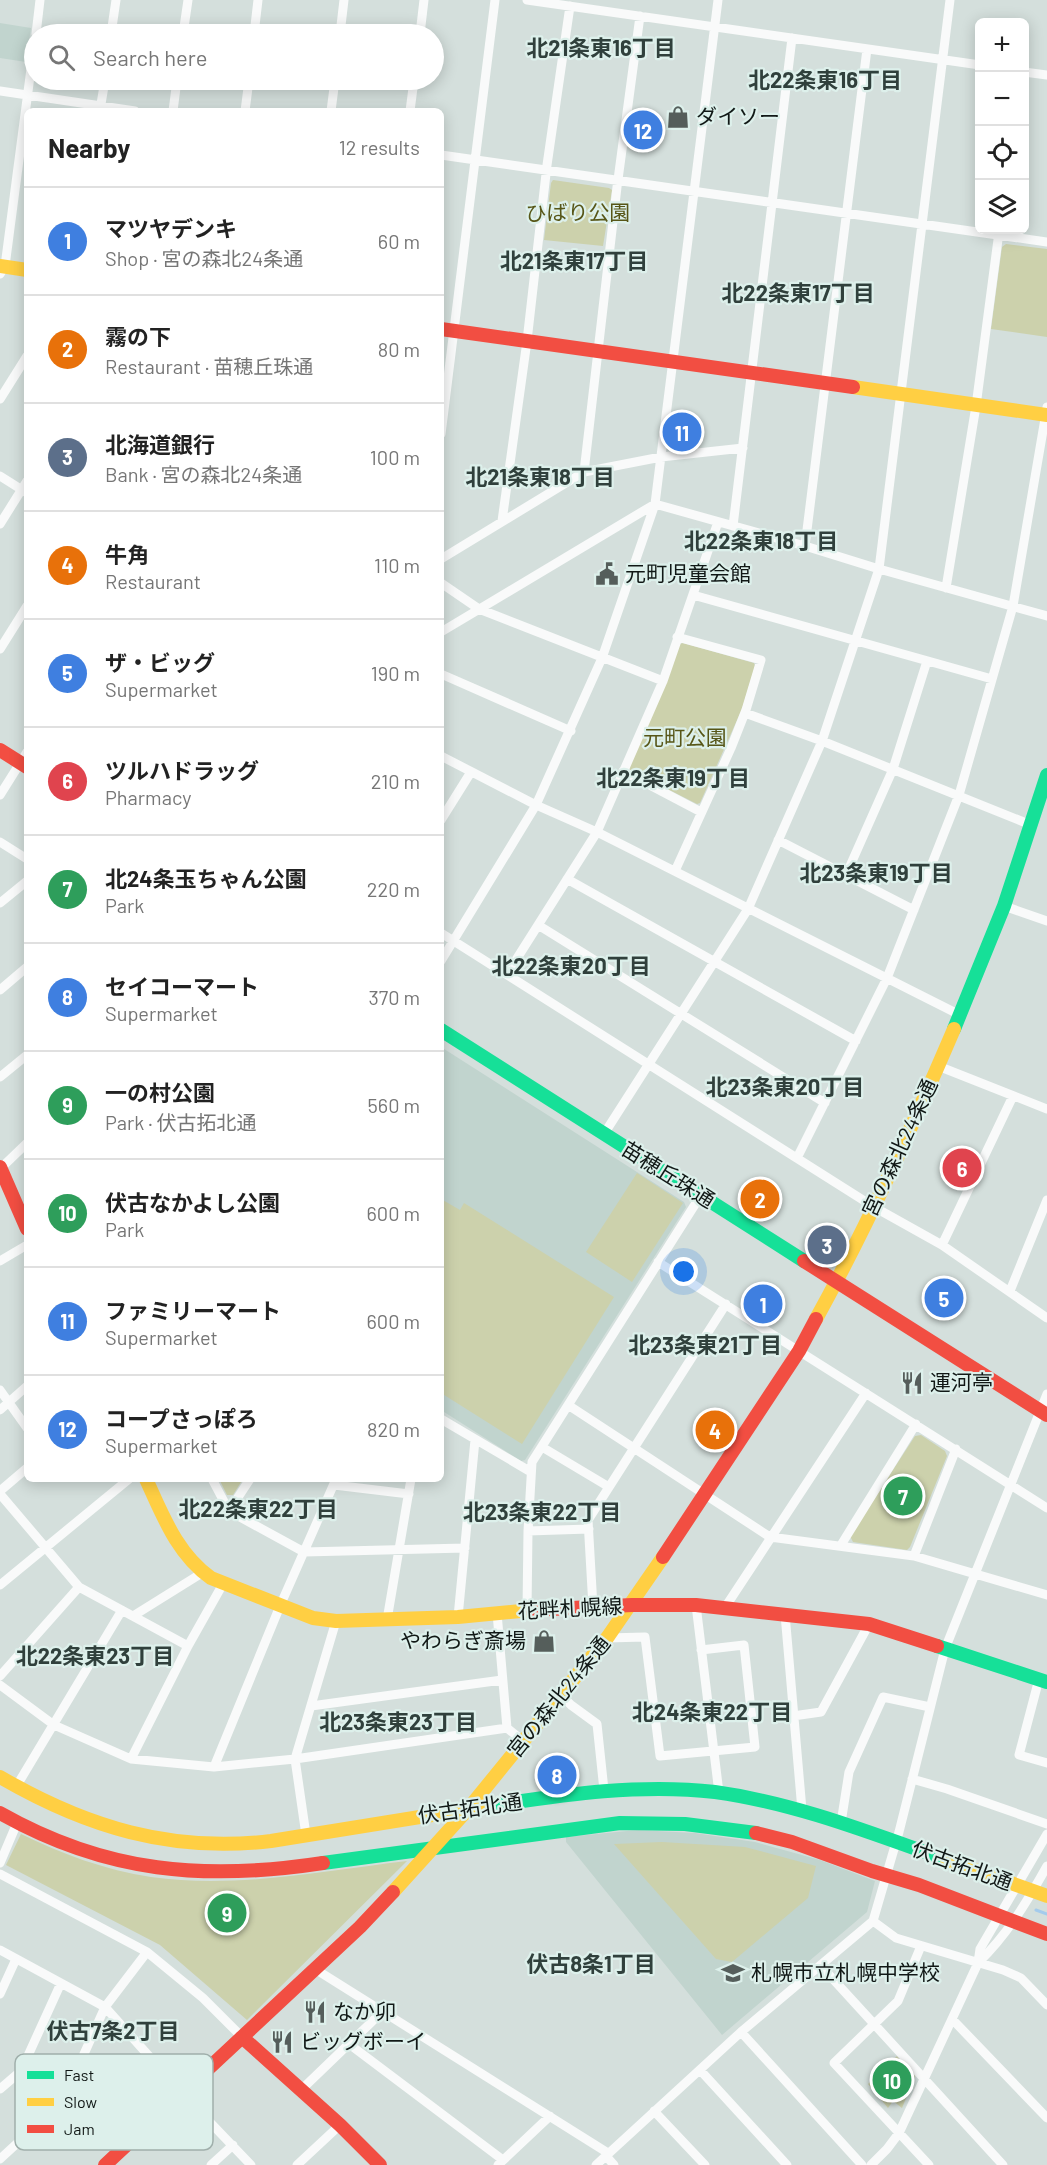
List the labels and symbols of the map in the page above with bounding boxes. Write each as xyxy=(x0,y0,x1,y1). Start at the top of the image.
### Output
district label: 北21条東16丁目 xyxy=(526,34,676,60)
district label: 北22条東16丁目 xyxy=(748,66,902,92)
place label: ダイソー xyxy=(696,103,780,128)
shop icon: ダイソー xyxy=(665,104,691,130)
pin: 12 xyxy=(624,108,662,152)
park label: ひばり公園 xyxy=(526,199,631,224)
district label: 北21条東17丁目 xyxy=(500,247,648,273)
district label: 北22条東17丁目 xyxy=(721,279,875,305)
pin: 11 xyxy=(662,410,702,454)
district label: 北21条東18丁目 xyxy=(465,463,615,489)
district label: 北22条東18丁目 xyxy=(684,527,838,553)
place label: 元町児童会館 xyxy=(625,560,751,585)
public building icon: 元町児童会館 xyxy=(594,561,620,587)
park label: 元町公園 xyxy=(643,724,727,749)
district label: 北22条東19丁目 xyxy=(596,764,750,790)
district label: 北23条東19丁目 xyxy=(799,859,953,885)
district label: 北22条東20丁目 xyxy=(491,952,651,978)
district label: 北23条東20丁目 xyxy=(706,1073,864,1099)
street label: 宮の森北24条通 xyxy=(856,1075,941,1220)
street label: 苗穂丘珠通 xyxy=(618,1135,720,1212)
pin: 6 xyxy=(942,1146,982,1190)
pin: 2 xyxy=(740,1176,780,1222)
pin: 3 xyxy=(808,1222,846,1268)
your location xyxy=(669,1257,698,1286)
pin: 5 xyxy=(924,1276,964,1320)
pin: 1 xyxy=(744,1282,783,1326)
district label: 北23条東21丁目 xyxy=(628,1331,782,1357)
place label: 運河亭 xyxy=(930,1369,993,1394)
restaurant icon: 運河亭 xyxy=(899,1370,925,1396)
pin: 4 xyxy=(696,1408,734,1452)
pin: 7 xyxy=(884,1474,922,1518)
district label: 北22条東22丁目 xyxy=(178,1495,338,1521)
district label: 北23条東22丁目 xyxy=(463,1498,621,1524)
street label: 花畔札幌線 xyxy=(517,1592,623,1623)
place label: やわらぎ斎場 xyxy=(400,1627,526,1652)
shop icon: やわらぎ斎場 xyxy=(531,1628,557,1654)
street label: 宮の森北24条通 xyxy=(501,1630,614,1762)
district label: 北22条東23丁目 xyxy=(16,1642,174,1668)
district label: 北24条東22丁目 xyxy=(632,1698,792,1724)
district label: 北23条東23丁目 xyxy=(319,1708,477,1734)
pin: 8 xyxy=(538,1752,576,1798)
street label: 伏古拓北通 xyxy=(416,1788,524,1827)
street label: 伏古拓北通 xyxy=(909,1835,1016,1894)
pin: 9 xyxy=(208,1890,246,1936)
district label: 伏古8条1丁目 xyxy=(526,1950,656,1976)
place label: 札幌市立札幌中学校 xyxy=(751,1959,940,1984)
school or university icon: 札幌市立札幌中学校 xyxy=(720,1960,746,1986)
place label: なか卯 xyxy=(333,1998,396,2023)
restaurant icon: なか卯 xyxy=(302,1999,328,2025)
district label: 伏古7条2丁目 xyxy=(46,2017,180,2043)
place label: ビッグボーイ xyxy=(300,2028,426,2053)
restaurant icon: ビッグボーイ xyxy=(269,2029,295,2055)
legend xyxy=(15,2054,213,2150)
pin: 10 xyxy=(872,2058,912,2102)
text: Fast xyxy=(64,2065,94,2084)
text: Slow xyxy=(64,2092,97,2111)
text: Jam xyxy=(64,2119,95,2138)

